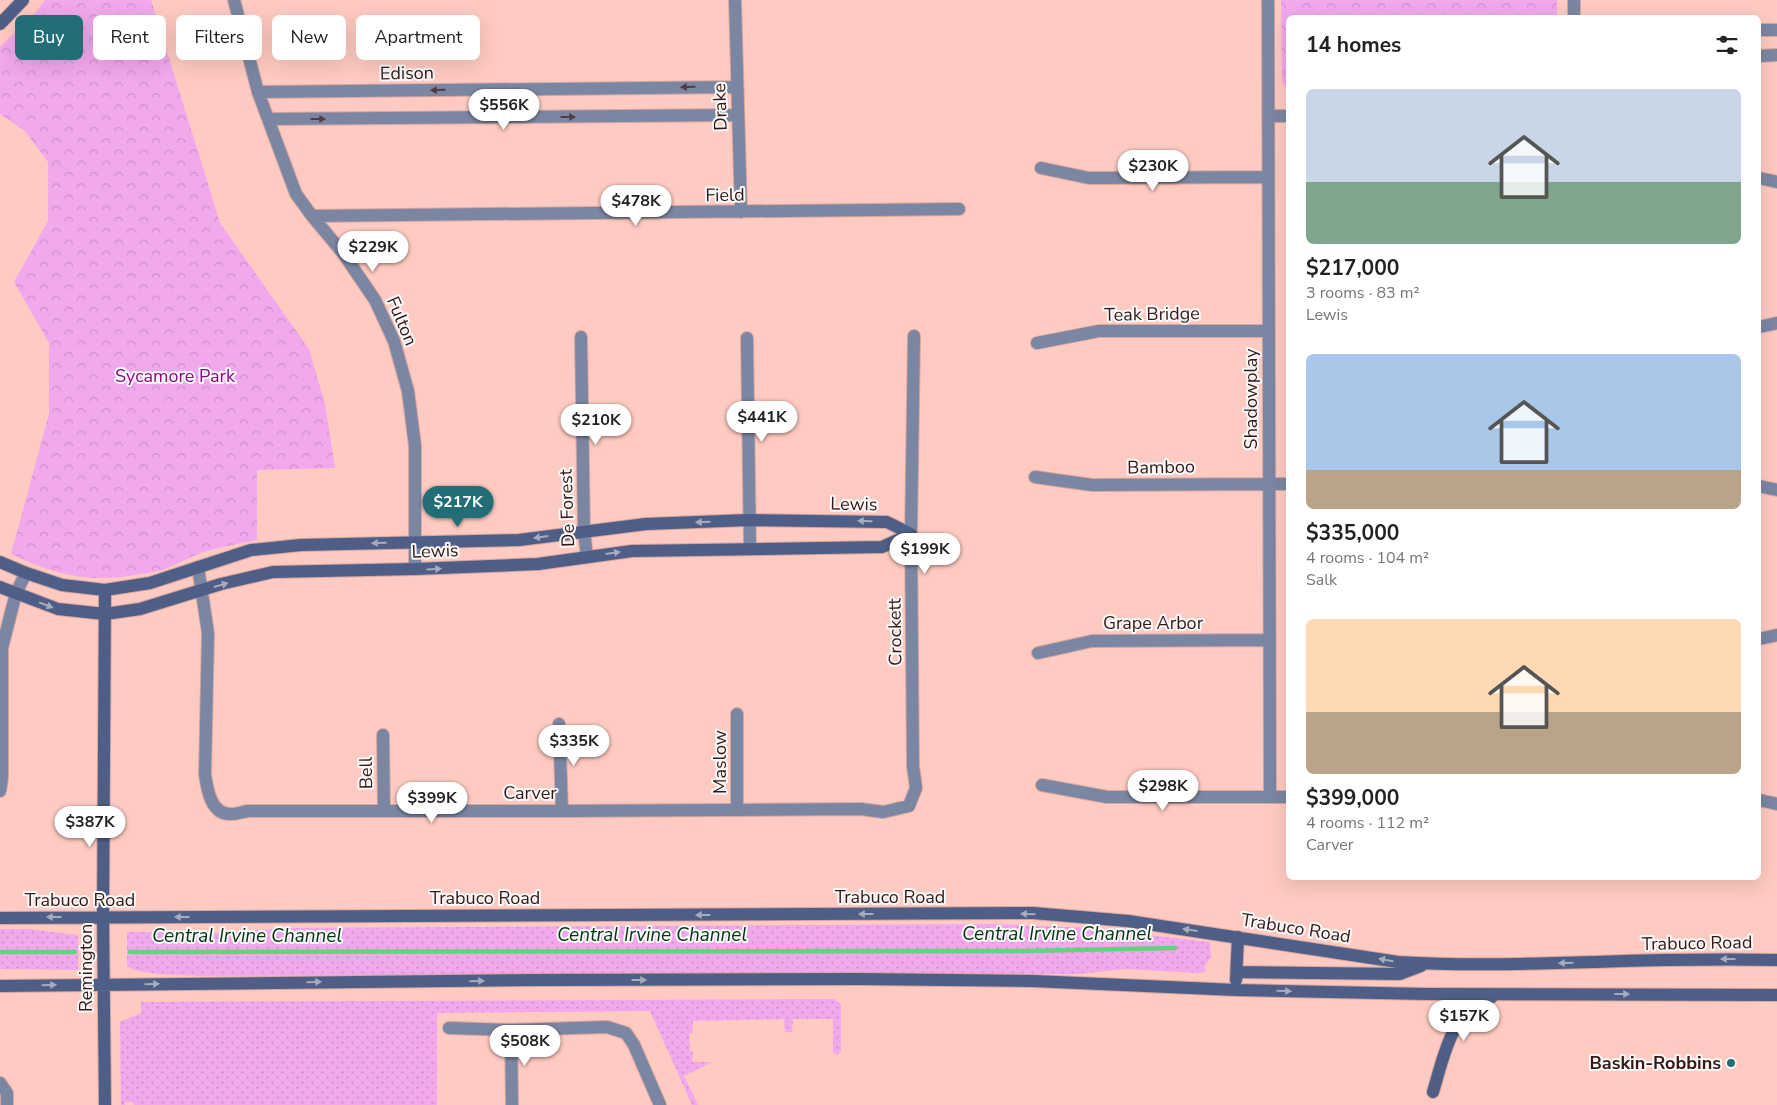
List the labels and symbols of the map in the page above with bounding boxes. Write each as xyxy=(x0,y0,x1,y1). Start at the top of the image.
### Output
street label: Edison xyxy=(380,61,434,85)
one-way arrow xyxy=(680,83,696,91)
street label: Drake xyxy=(707,83,733,131)
one-way arrow xyxy=(430,86,446,94)
pin: $556K xyxy=(469,88,539,131)
one-way arrow xyxy=(560,113,576,121)
one-way arrow xyxy=(310,115,326,123)
pin: $230K xyxy=(1118,150,1188,192)
street label: Field xyxy=(705,183,745,207)
pin: $478K xyxy=(601,184,671,227)
pin: $229K xyxy=(338,230,408,273)
street label: Fulton xyxy=(381,293,423,349)
street label: Teak Bridge xyxy=(1104,301,1200,327)
street label: Shadowplay xyxy=(1239,348,1263,449)
park label: Sycamore Park xyxy=(115,364,236,388)
pin: $441K xyxy=(727,400,797,443)
pin: $210K xyxy=(561,404,631,446)
street label: Bamboo xyxy=(1127,454,1195,480)
street label: De Forest xyxy=(554,468,580,547)
pin: $217K xyxy=(423,486,493,528)
street label: Lewis xyxy=(830,492,878,516)
one-way arrow xyxy=(857,517,873,525)
one-way arrow xyxy=(695,518,711,526)
pin: $199K xyxy=(890,532,960,575)
one-way arrow xyxy=(533,533,549,541)
street label: Lewis xyxy=(411,538,459,564)
one-way arrow xyxy=(371,539,387,547)
one-way arrow xyxy=(606,549,622,557)
one-way arrow xyxy=(426,564,442,572)
one-way arrow xyxy=(213,580,228,588)
street label: Crockett xyxy=(882,597,908,666)
one-way arrow xyxy=(38,601,53,609)
street label: Grape Arbor xyxy=(1103,611,1204,635)
pin: $335K xyxy=(539,724,609,767)
street label: Maslow xyxy=(708,730,732,794)
street label: Bell xyxy=(354,756,378,789)
pin: $298K xyxy=(1128,770,1198,812)
street label: Carver xyxy=(503,781,557,805)
pin: $399K xyxy=(397,782,467,824)
pin: $387K xyxy=(55,806,125,848)
street label: Trabuco Road xyxy=(835,885,945,909)
street label: Trabuco Road xyxy=(430,886,540,910)
street label: Trabuco Road xyxy=(25,888,135,912)
street label: Trabuco Road xyxy=(1239,907,1353,949)
one-way arrow xyxy=(858,910,874,918)
one-way arrow xyxy=(1020,910,1036,918)
one-way arrow xyxy=(695,911,711,919)
one-way arrow xyxy=(46,913,62,921)
one-way arrow xyxy=(174,913,190,921)
water label: Central Irvine Channel xyxy=(962,921,1152,947)
water label: Central Irvine Channel xyxy=(557,922,747,948)
water label: Central Irvine Channel xyxy=(152,923,342,949)
street label: Remington xyxy=(74,924,98,1012)
one-way arrow xyxy=(1182,926,1198,934)
street label: Trabuco Road xyxy=(1641,930,1753,956)
one-way arrow xyxy=(1720,955,1736,963)
one-way arrow xyxy=(1378,956,1394,964)
one-way arrow xyxy=(1558,959,1574,967)
one-way arrow xyxy=(632,976,648,984)
one-way arrow xyxy=(469,977,485,985)
one-way arrow xyxy=(307,978,323,986)
one-way arrow xyxy=(144,980,160,988)
one-way arrow xyxy=(41,981,57,989)
one-way arrow xyxy=(1277,987,1293,995)
one-way arrow xyxy=(1614,990,1630,998)
pin: $157K xyxy=(1429,1000,1499,1042)
pin: $508K xyxy=(490,1024,560,1067)
place label: Baskin-Robbins xyxy=(1589,1051,1721,1075)
marker: Baskin-Robbins xyxy=(1725,1057,1737,1069)

